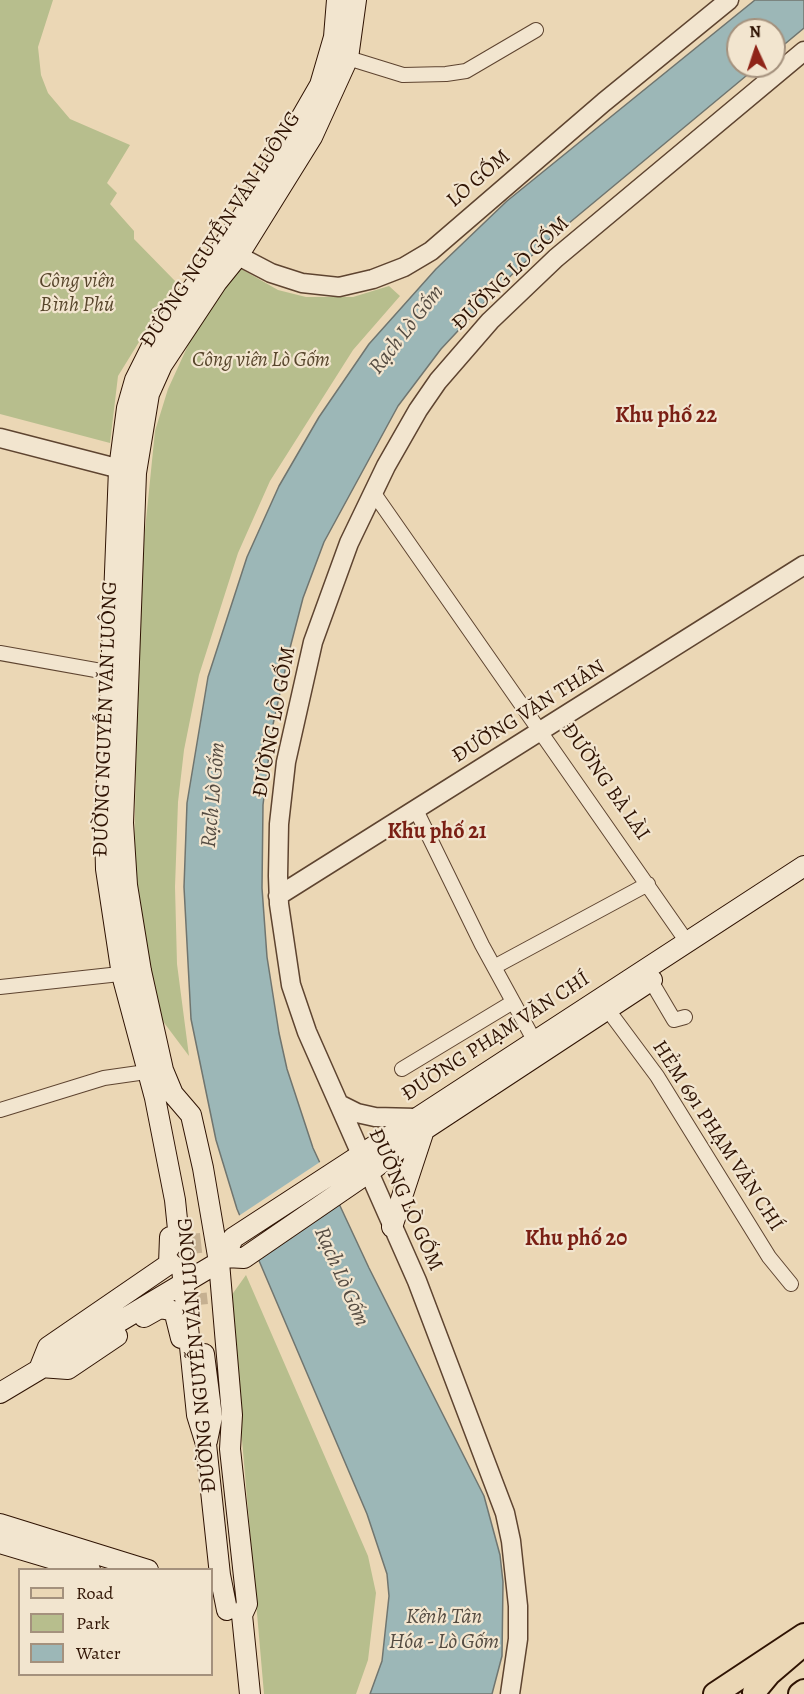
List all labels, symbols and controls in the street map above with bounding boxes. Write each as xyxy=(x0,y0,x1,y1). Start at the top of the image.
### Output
north arrow xyxy=(726,18,786,78)
text: N xyxy=(749,21,762,43)
street label: ĐƯỜNG NGUYỄN VĂN LUÔNG xyxy=(135,107,307,353)
street label: LÒ GỐM xyxy=(442,145,516,213)
street label: ĐƯỜNG LÒ GỐM xyxy=(447,212,575,336)
park label: Công viên Bình Phú xyxy=(39,269,115,319)
water label: Rạch Lò Gốm xyxy=(364,280,450,380)
park label: Công viên Lò Gốm xyxy=(192,348,330,374)
district label: Khu phố 22 xyxy=(615,404,717,430)
street label: ĐƯỜNG NGUYỄN VĂN LUÔNG xyxy=(89,581,123,857)
street label: ĐƯỜNG LÒ GỐM xyxy=(248,644,302,800)
street label: ĐƯỜNG VĂN THÂN xyxy=(448,655,610,769)
street label: ĐƯỜNG BÀ LÀI xyxy=(555,718,655,846)
water label: Rạch Lò Gốm xyxy=(196,741,232,849)
district label: Khu phố 21 xyxy=(387,820,487,846)
street label: ĐƯỜNG PHẠM VĂN CHÍ xyxy=(397,967,595,1107)
street label: HẺM 691 PHẠM VĂN CHÍ xyxy=(646,1036,788,1236)
street label: ĐƯỜNG LÒ GỐM xyxy=(362,1125,448,1275)
street label: ĐƯỜNG NGUYỄN VĂN LUÔNG xyxy=(173,1216,223,1494)
water label: Rạch Lò Gốm xyxy=(307,1223,375,1331)
district label: Khu phố 20 xyxy=(525,1227,627,1253)
legend xyxy=(18,1568,213,1676)
text: Road xyxy=(76,1581,113,1605)
water label: Kênh Tân Hóa - Lò Gốm xyxy=(389,1605,499,1657)
text: Park xyxy=(76,1611,110,1635)
text: Water xyxy=(76,1641,121,1665)

